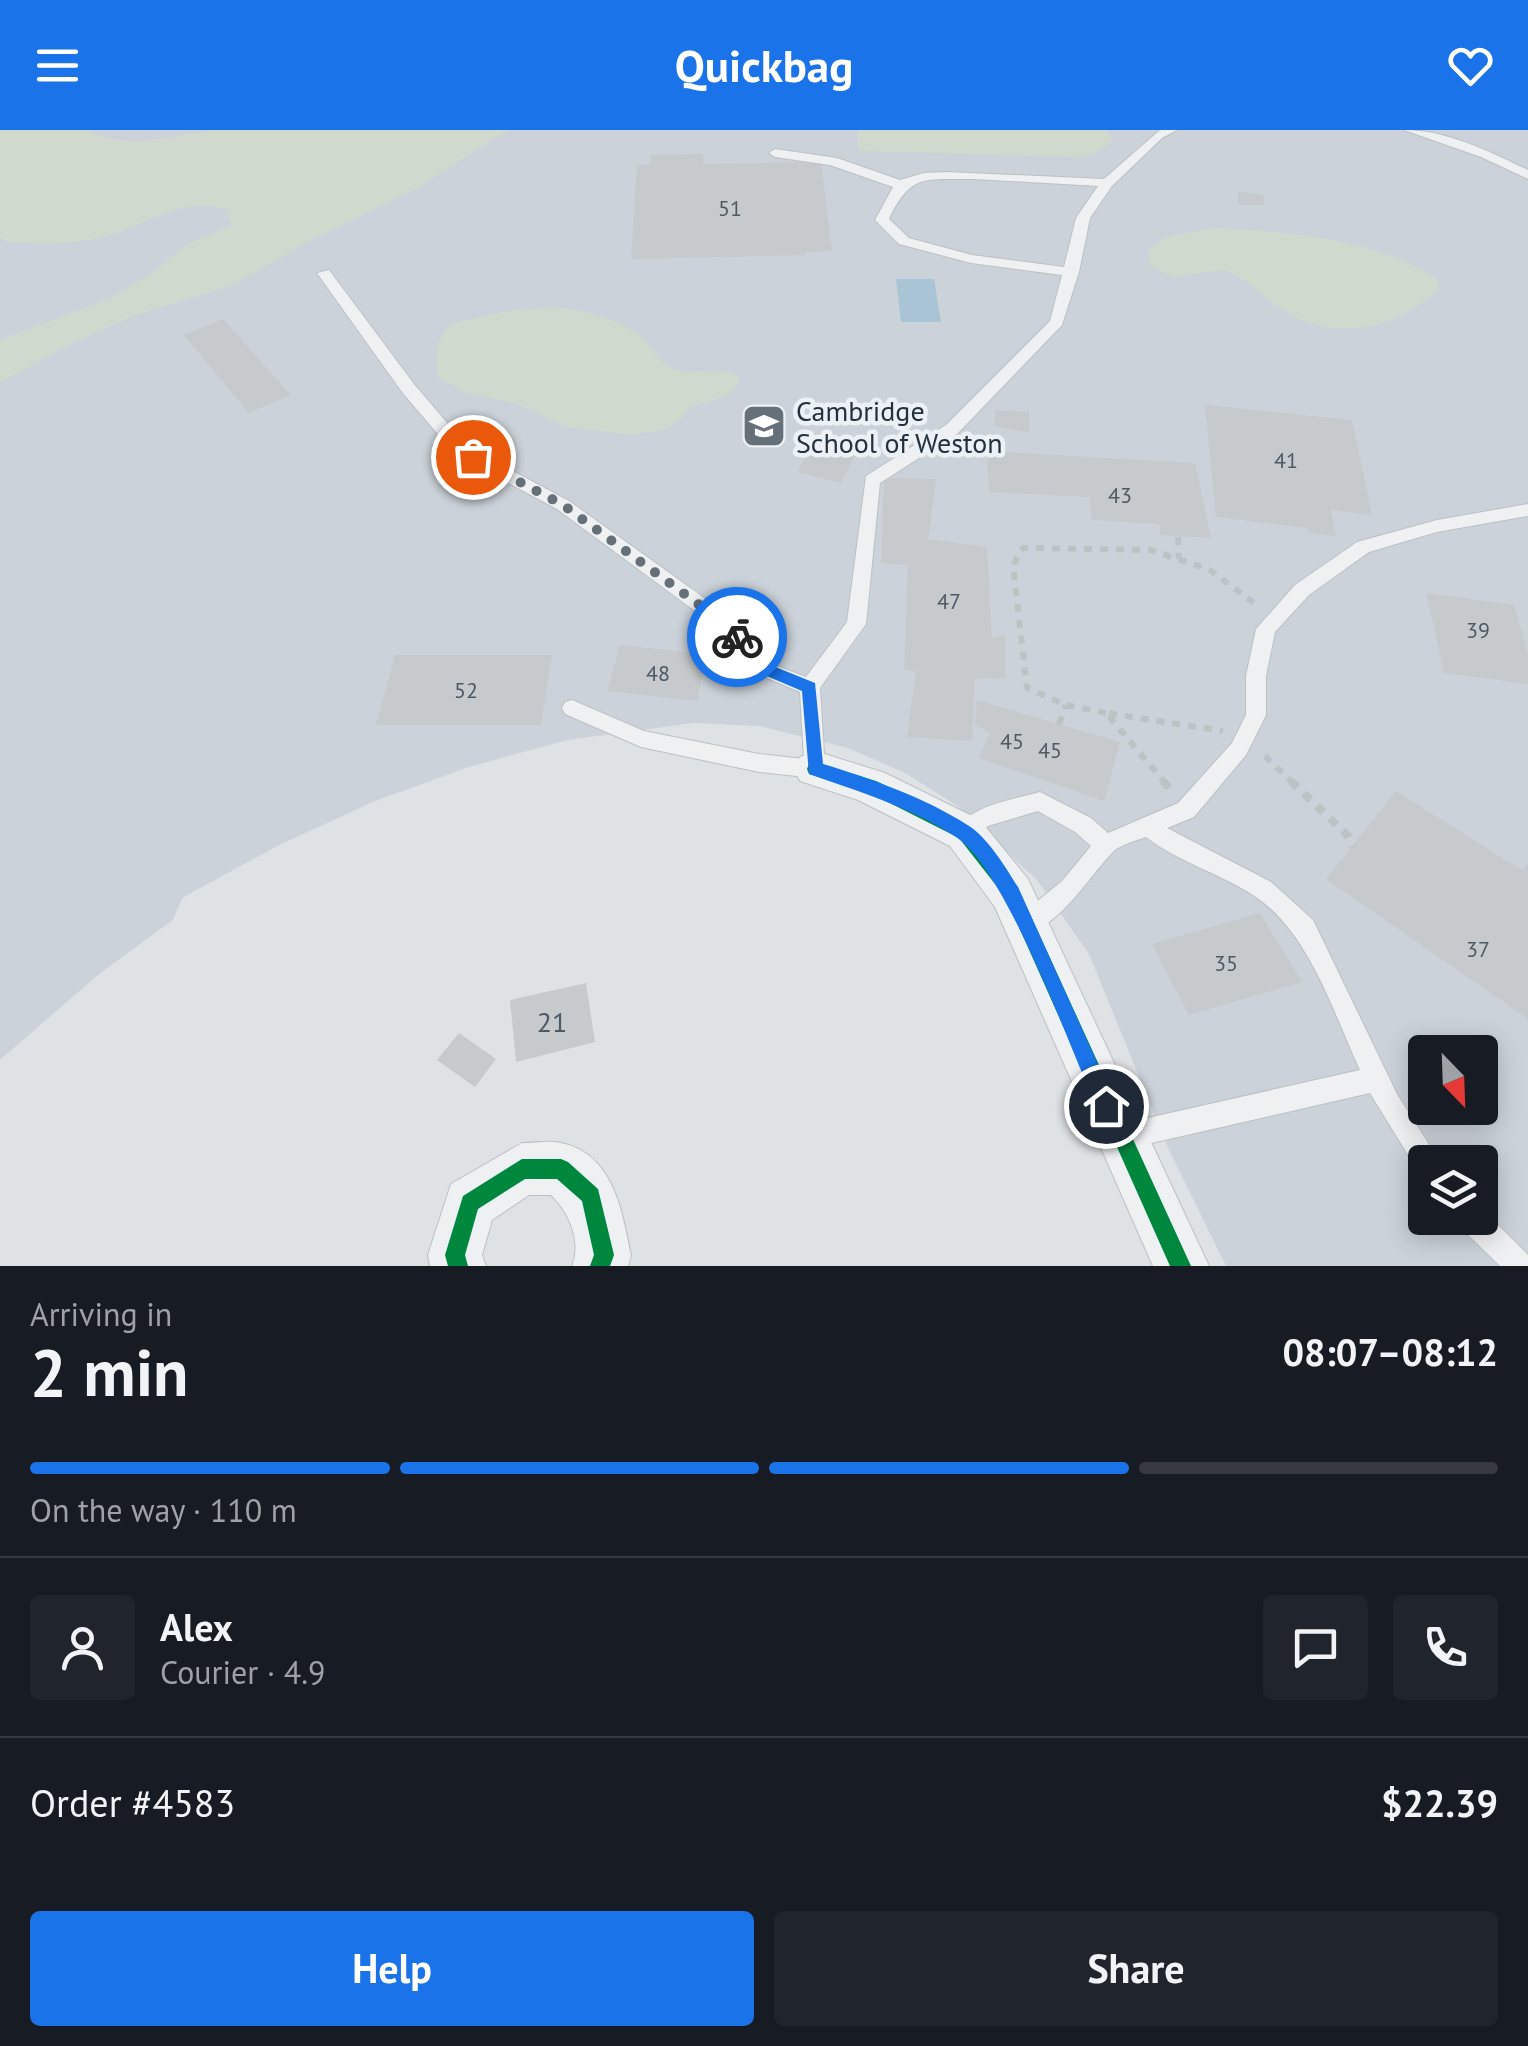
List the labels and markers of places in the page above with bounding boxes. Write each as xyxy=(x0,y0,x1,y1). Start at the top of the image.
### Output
place label: Cambridge School of Weston xyxy=(796,392,1003,461)
school or university icon: Cambridge School of Weston xyxy=(741,403,787,449)
pin xyxy=(431,415,516,500)
pin xyxy=(1064,1064,1149,1149)

